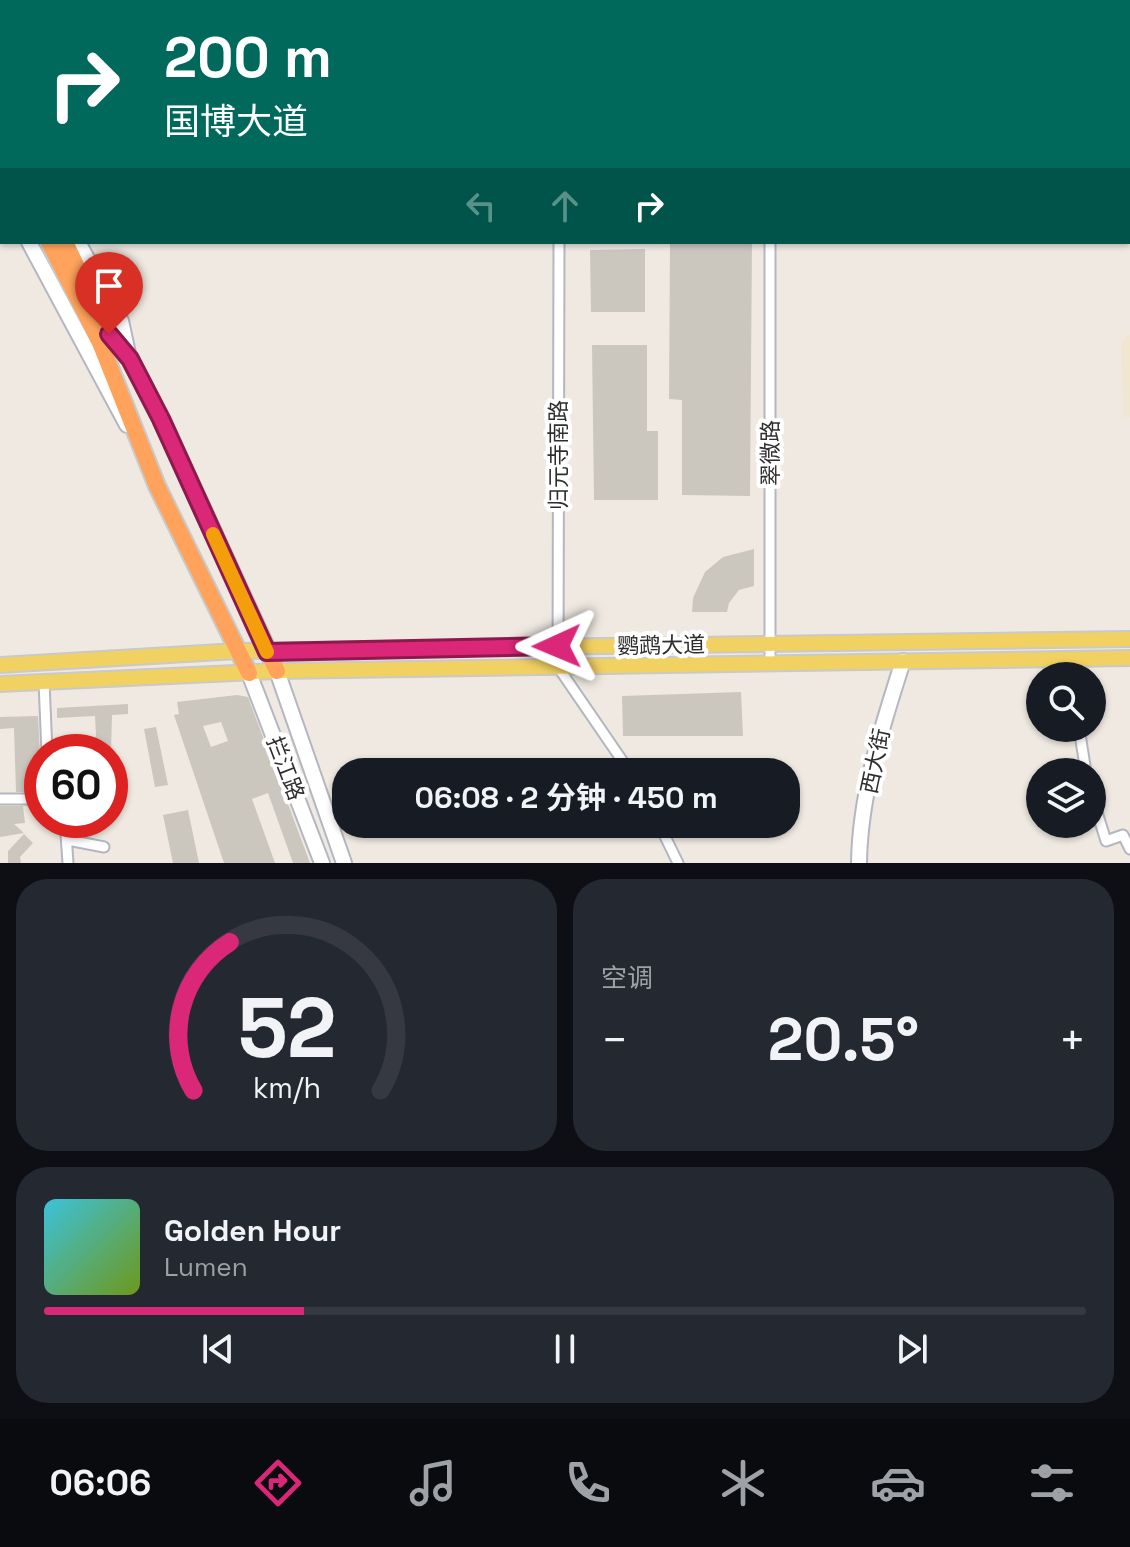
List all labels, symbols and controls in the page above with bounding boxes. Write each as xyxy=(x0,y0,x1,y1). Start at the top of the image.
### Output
text: 200 m xyxy=(164,22,332,93)
icon: right xyxy=(32,32,136,136)
text: 国博大道 xyxy=(164,99,308,145)
icon: left xyxy=(459,184,503,228)
icon: ahead xyxy=(543,184,587,228)
icon: right xyxy=(627,184,671,228)
pin xyxy=(75,252,143,334)
icon: arrive xyxy=(87,264,131,308)
street label: 归元寺南路 xyxy=(544,400,572,510)
street label: 翠微路 xyxy=(756,420,784,486)
position arrow xyxy=(515,604,599,688)
street label: 鹦鹉大道 xyxy=(617,630,705,660)
map controls xyxy=(1026,662,1106,838)
button: search xyxy=(1026,662,1106,742)
street label: 西大街 xyxy=(854,726,896,796)
street label: 拦江路 xyxy=(261,732,311,804)
speed limit sign: 60 xyxy=(24,734,128,838)
button: layers xyxy=(1026,758,1106,838)
text: 06:08 · 2 分钟 · 450 m xyxy=(414,778,718,817)
text: 空调 xyxy=(601,961,653,995)
text: 52 xyxy=(237,975,336,1081)
text: 20.5° xyxy=(768,1001,919,1078)
text: − xyxy=(601,1012,628,1068)
text: + xyxy=(1059,1012,1086,1068)
text: km/h xyxy=(252,1070,321,1106)
text: Golden Hour xyxy=(164,1211,341,1250)
text: Lumen xyxy=(164,1250,248,1284)
icon: previous xyxy=(196,1327,240,1371)
icon: pause xyxy=(543,1327,587,1371)
icon: next xyxy=(890,1327,934,1371)
icon: directions xyxy=(250,1455,306,1511)
icon: music xyxy=(405,1455,461,1511)
icon: phone xyxy=(560,1455,616,1511)
icon: climate xyxy=(715,1455,771,1511)
icon: car xyxy=(870,1455,926,1511)
icon: filters xyxy=(1024,1455,1080,1511)
text: 06:06 xyxy=(49,1460,151,1506)

